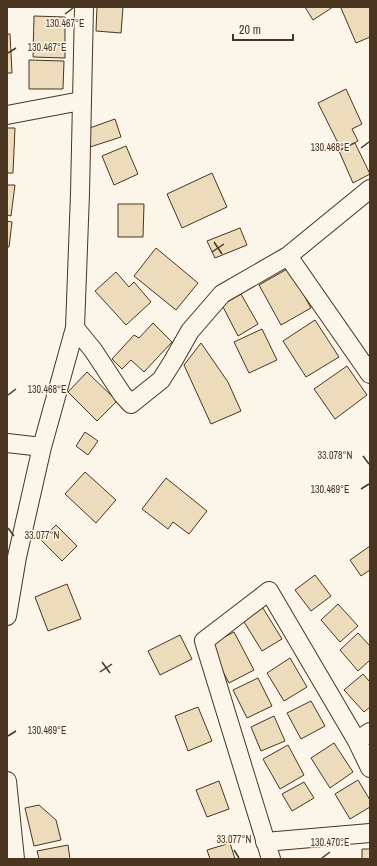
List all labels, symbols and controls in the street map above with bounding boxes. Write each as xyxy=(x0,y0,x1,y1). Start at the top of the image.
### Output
scale bar xyxy=(233,16,293,42)
text: 130.467°E xyxy=(45,17,85,30)
text: 20 m xyxy=(239,22,261,38)
text: 130.467°E xyxy=(27,41,67,54)
text: 130.468°E xyxy=(310,141,350,154)
text: 130.468°E xyxy=(27,383,67,396)
text: 33.078°N xyxy=(318,449,353,462)
text: 130.469°E xyxy=(310,483,350,496)
text: 33.077°N xyxy=(25,529,60,542)
text: 130.469°E xyxy=(27,724,67,737)
text: 33.077°N xyxy=(217,833,252,846)
text: 130.470°E xyxy=(310,836,350,849)

